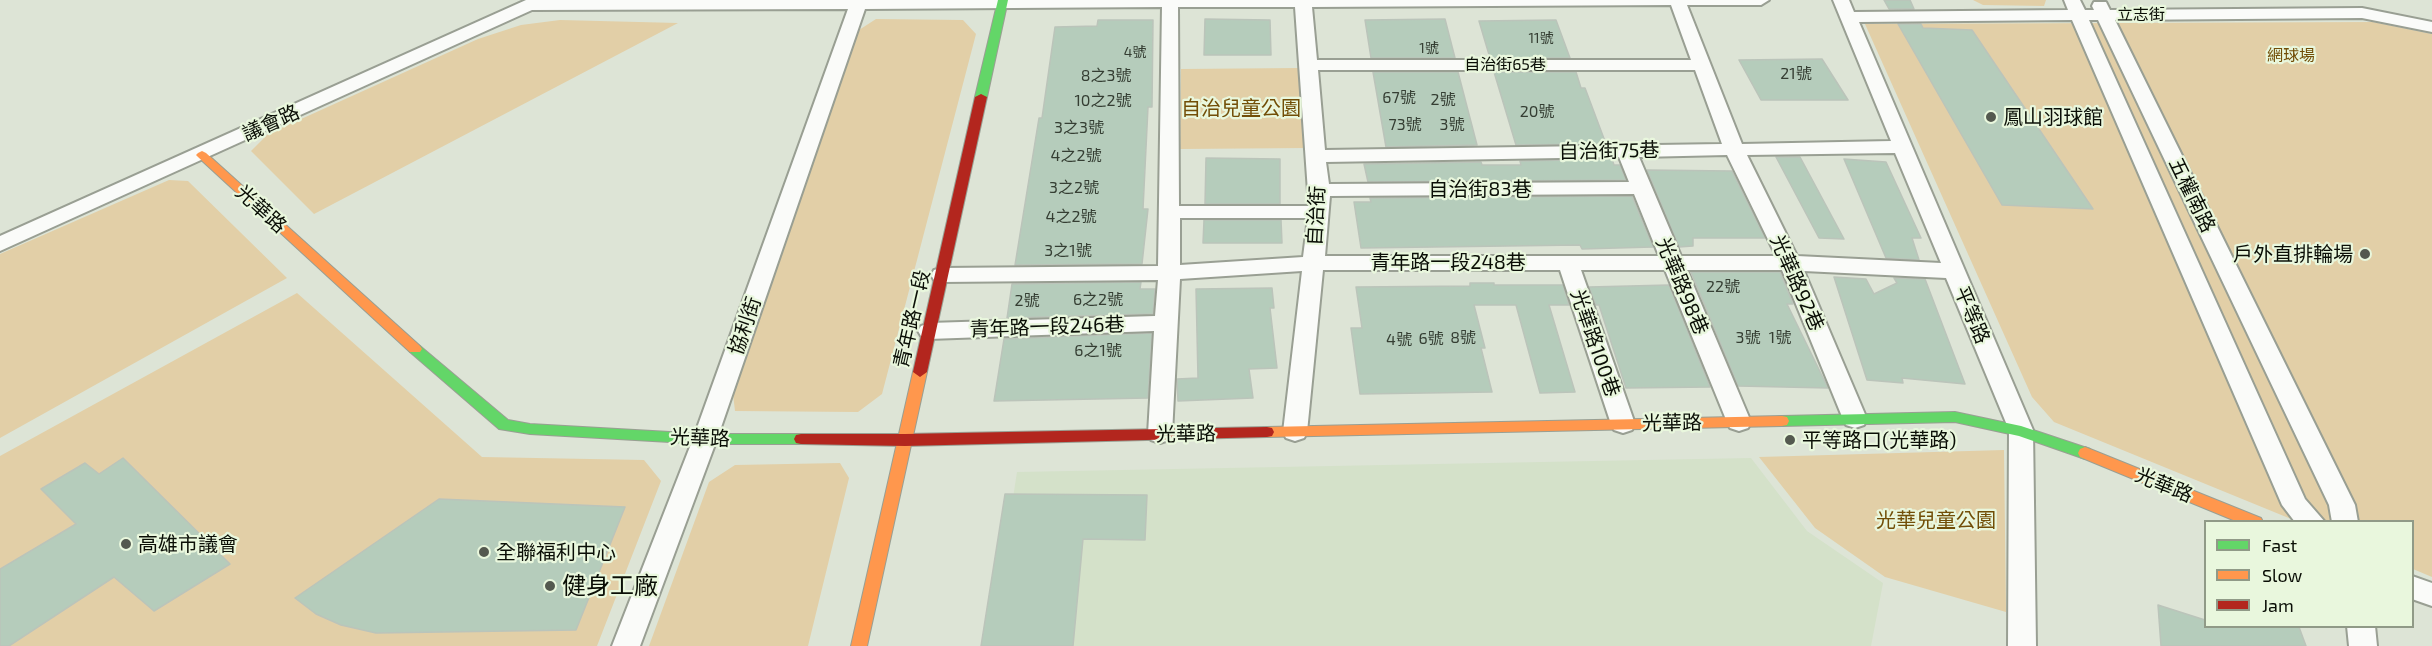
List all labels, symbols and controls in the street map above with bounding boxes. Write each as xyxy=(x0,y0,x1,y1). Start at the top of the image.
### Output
street label: 立志街 xyxy=(2117,5,2165,25)
house number: 11號 xyxy=(1528,30,1554,46)
house number: 1號 xyxy=(1419,40,1439,56)
house number: 4號 xyxy=(1124,44,1146,60)
park label: 網球場 xyxy=(2267,46,2315,66)
street label: 自治街65巷 xyxy=(1464,55,1546,75)
house number: 21號 xyxy=(1780,64,1812,84)
house number: 8之3號 xyxy=(1081,66,1131,86)
house number: 67號 xyxy=(1382,88,1416,108)
house number: 2號 xyxy=(1431,90,1455,110)
house number: 10之2號 xyxy=(1074,91,1132,111)
park label: 自治兒童公園 xyxy=(1181,96,1301,120)
street label: 議會路 xyxy=(239,100,303,146)
house number: 20號 xyxy=(1520,102,1554,122)
place label: 鳳山羽球館 xyxy=(2003,105,2103,129)
marker: 鳳山羽球館 xyxy=(1984,110,1998,124)
house number: 73號 xyxy=(1388,115,1422,135)
house number: 3號 xyxy=(1440,115,1464,135)
house number: 3之3號 xyxy=(1054,118,1104,138)
street label: 自治街75巷 xyxy=(1558,138,1660,164)
house number: 4之2號 xyxy=(1051,146,1101,166)
street label: 五權南路 xyxy=(2164,154,2220,236)
street label: 自治街83巷 xyxy=(1428,177,1532,201)
house number: 3之2號 xyxy=(1049,178,1099,198)
street label: 光華路 xyxy=(231,180,291,238)
street label: 自治街 xyxy=(1302,185,1330,247)
house number: 4之2號 xyxy=(1046,207,1096,227)
street label: 光華路92巷 xyxy=(1765,231,1829,335)
street label: 光華路98巷 xyxy=(1651,234,1713,338)
house number: 3之1號 xyxy=(1044,241,1092,261)
place label: 戶外直排輪場 xyxy=(2233,242,2353,266)
marker: 戶外直排輪場 xyxy=(2358,247,2372,261)
street label: 青年路一段248巷 xyxy=(1370,250,1526,274)
street label: 青年路一段 xyxy=(889,268,935,370)
house number: 22號 xyxy=(1706,277,1740,297)
street label: 平等路 xyxy=(1949,283,1995,347)
street label: 光華路100巷 xyxy=(1565,286,1625,400)
house number: 6之2號 xyxy=(1073,290,1123,310)
house number: 2號 xyxy=(1015,291,1039,311)
street label: 協利街 xyxy=(724,294,766,358)
street label: 青年路一段246巷 xyxy=(969,312,1125,342)
house number: 8號 xyxy=(1450,328,1476,348)
house number: 3號 xyxy=(1736,328,1760,348)
house number: 1號 xyxy=(1769,328,1791,348)
house number: 6號 xyxy=(1418,329,1444,349)
house number: 4號 xyxy=(1386,330,1412,350)
house number: 6之1號 xyxy=(1074,341,1122,361)
street label: 光華路 xyxy=(1642,410,1702,436)
street label: 光華路 xyxy=(1156,421,1216,447)
street label: 光華路 xyxy=(670,425,730,451)
place label: 平等路口(光華路) xyxy=(1802,428,1956,452)
marker: 平等路口(光華路) xyxy=(1783,433,1797,447)
street label: 光華路 xyxy=(2132,463,2196,507)
park label: 光華兒童公園 xyxy=(1876,508,1996,532)
legend xyxy=(2204,520,2414,628)
place label: 高雄市議會 xyxy=(138,532,238,556)
text: Fast xyxy=(2262,534,2297,556)
marker: 高雄市議會 xyxy=(119,537,133,551)
place label: 全聯福利中心 xyxy=(496,540,616,564)
marker: 全聯福利中心 xyxy=(477,545,491,559)
text: Slow xyxy=(2262,564,2302,586)
place label: 健身工廠 xyxy=(562,572,658,600)
marker: 健身工廠 xyxy=(543,579,557,593)
text: Jam xyxy=(2262,594,2294,616)

